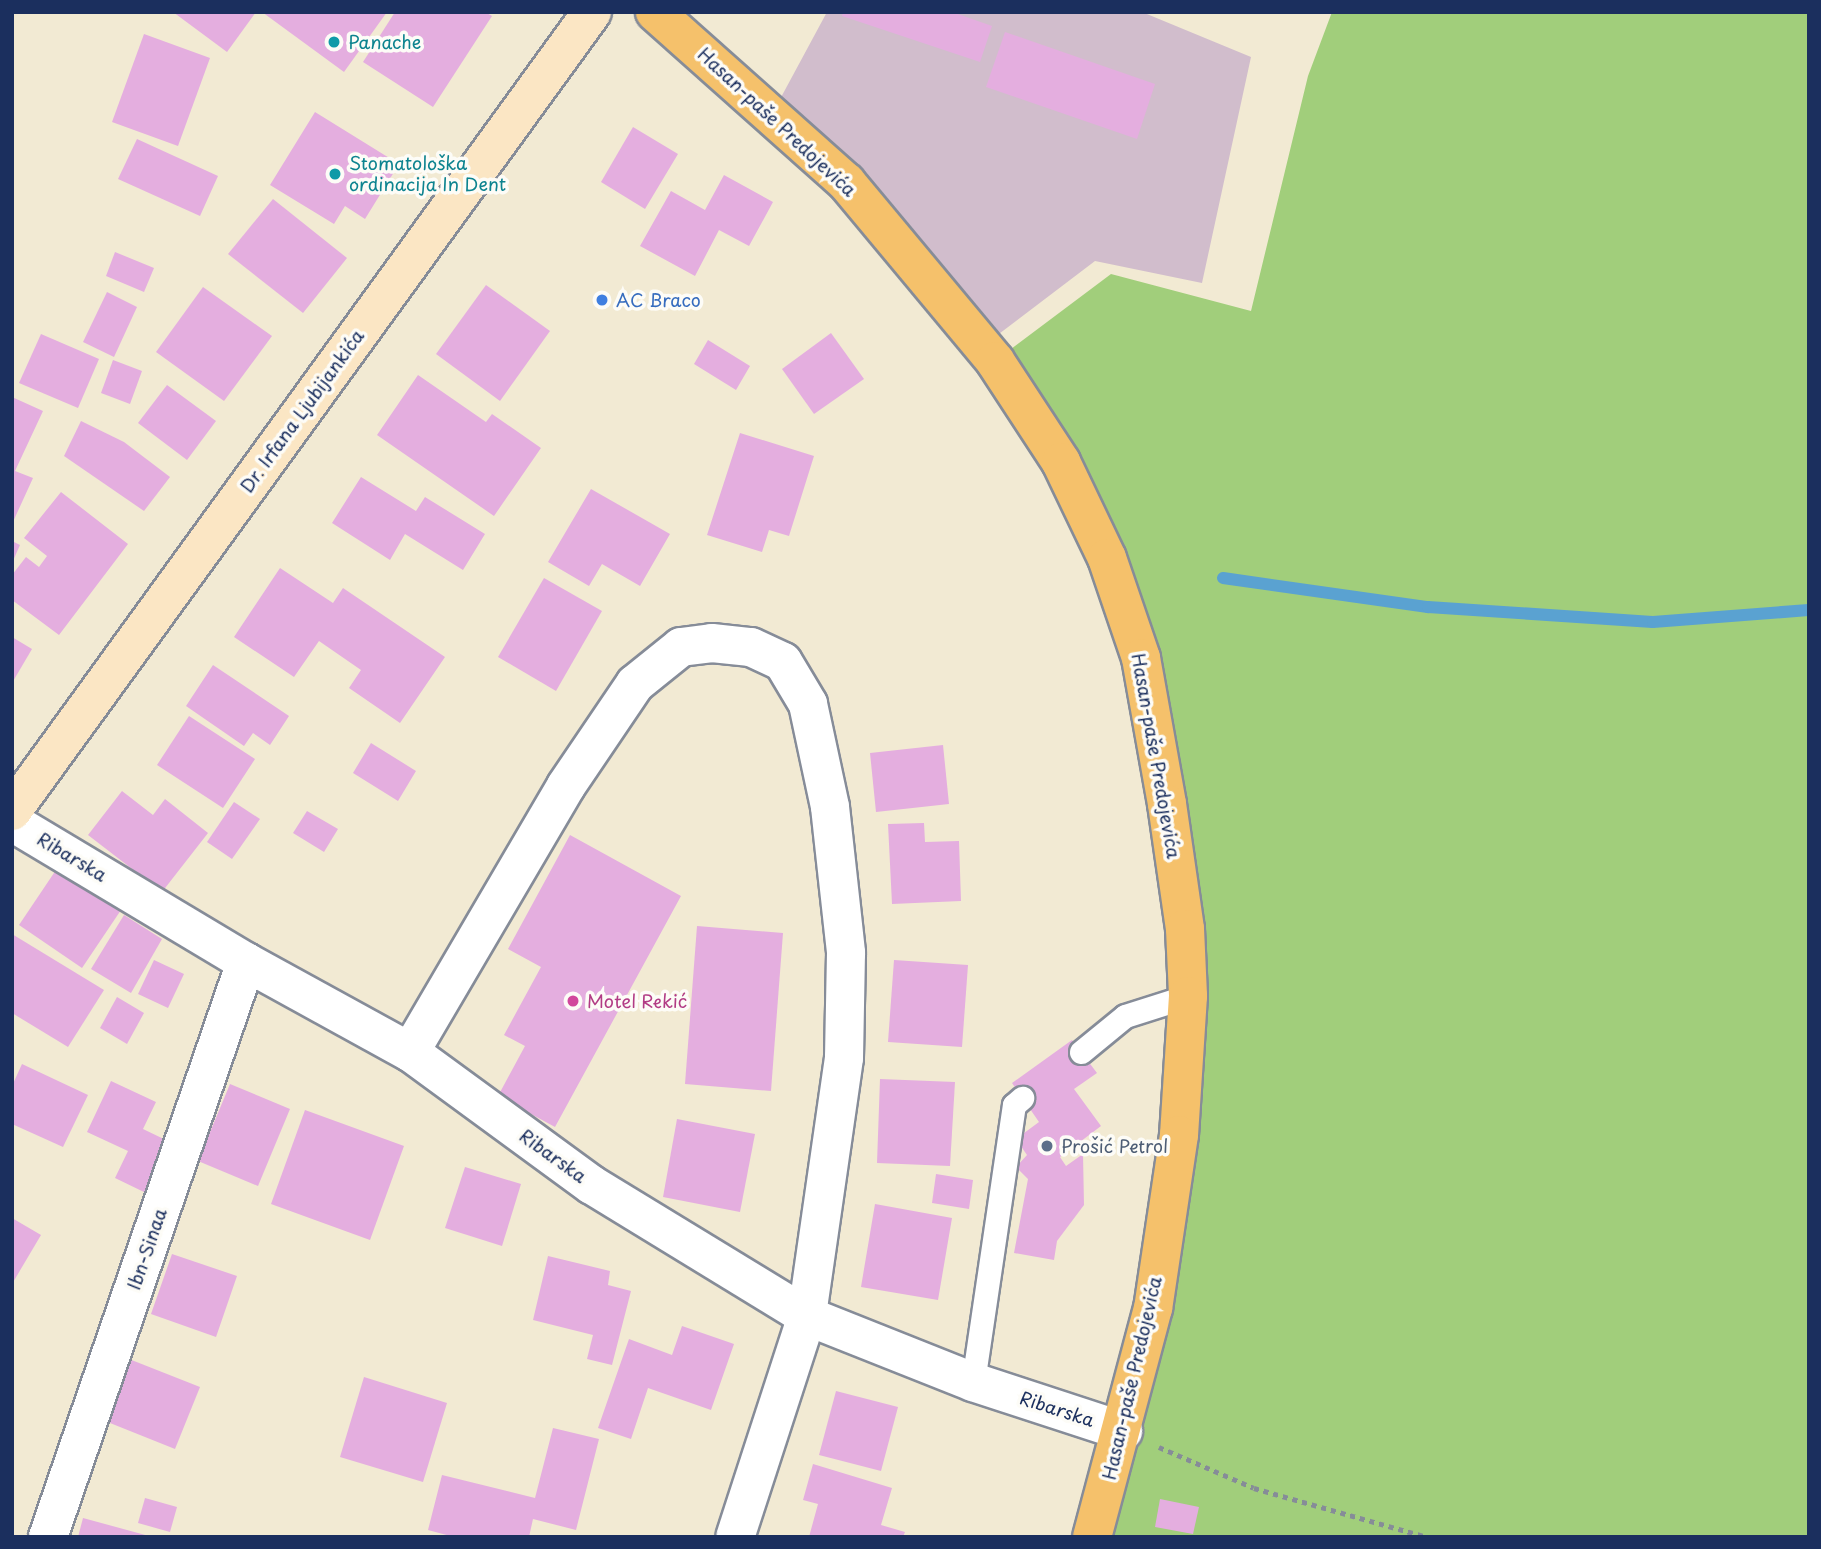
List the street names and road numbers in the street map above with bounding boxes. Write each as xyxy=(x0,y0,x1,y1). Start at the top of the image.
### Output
street label: Hasan-paše Predojevića xyxy=(693,43,861,201)
street label: Dr. Irfana Ljubijankića xyxy=(235,325,369,497)
street label: Hasan-paše Predojevića xyxy=(1127,652,1185,860)
street label: Ribarska xyxy=(33,828,111,886)
street label: Ribarska xyxy=(515,1125,591,1187)
street label: Ibn-Sinaa xyxy=(123,1205,171,1293)
street label: Hasan-paše Predojevića xyxy=(1098,1274,1166,1482)
street label: Ribarska xyxy=(1017,1387,1097,1431)

